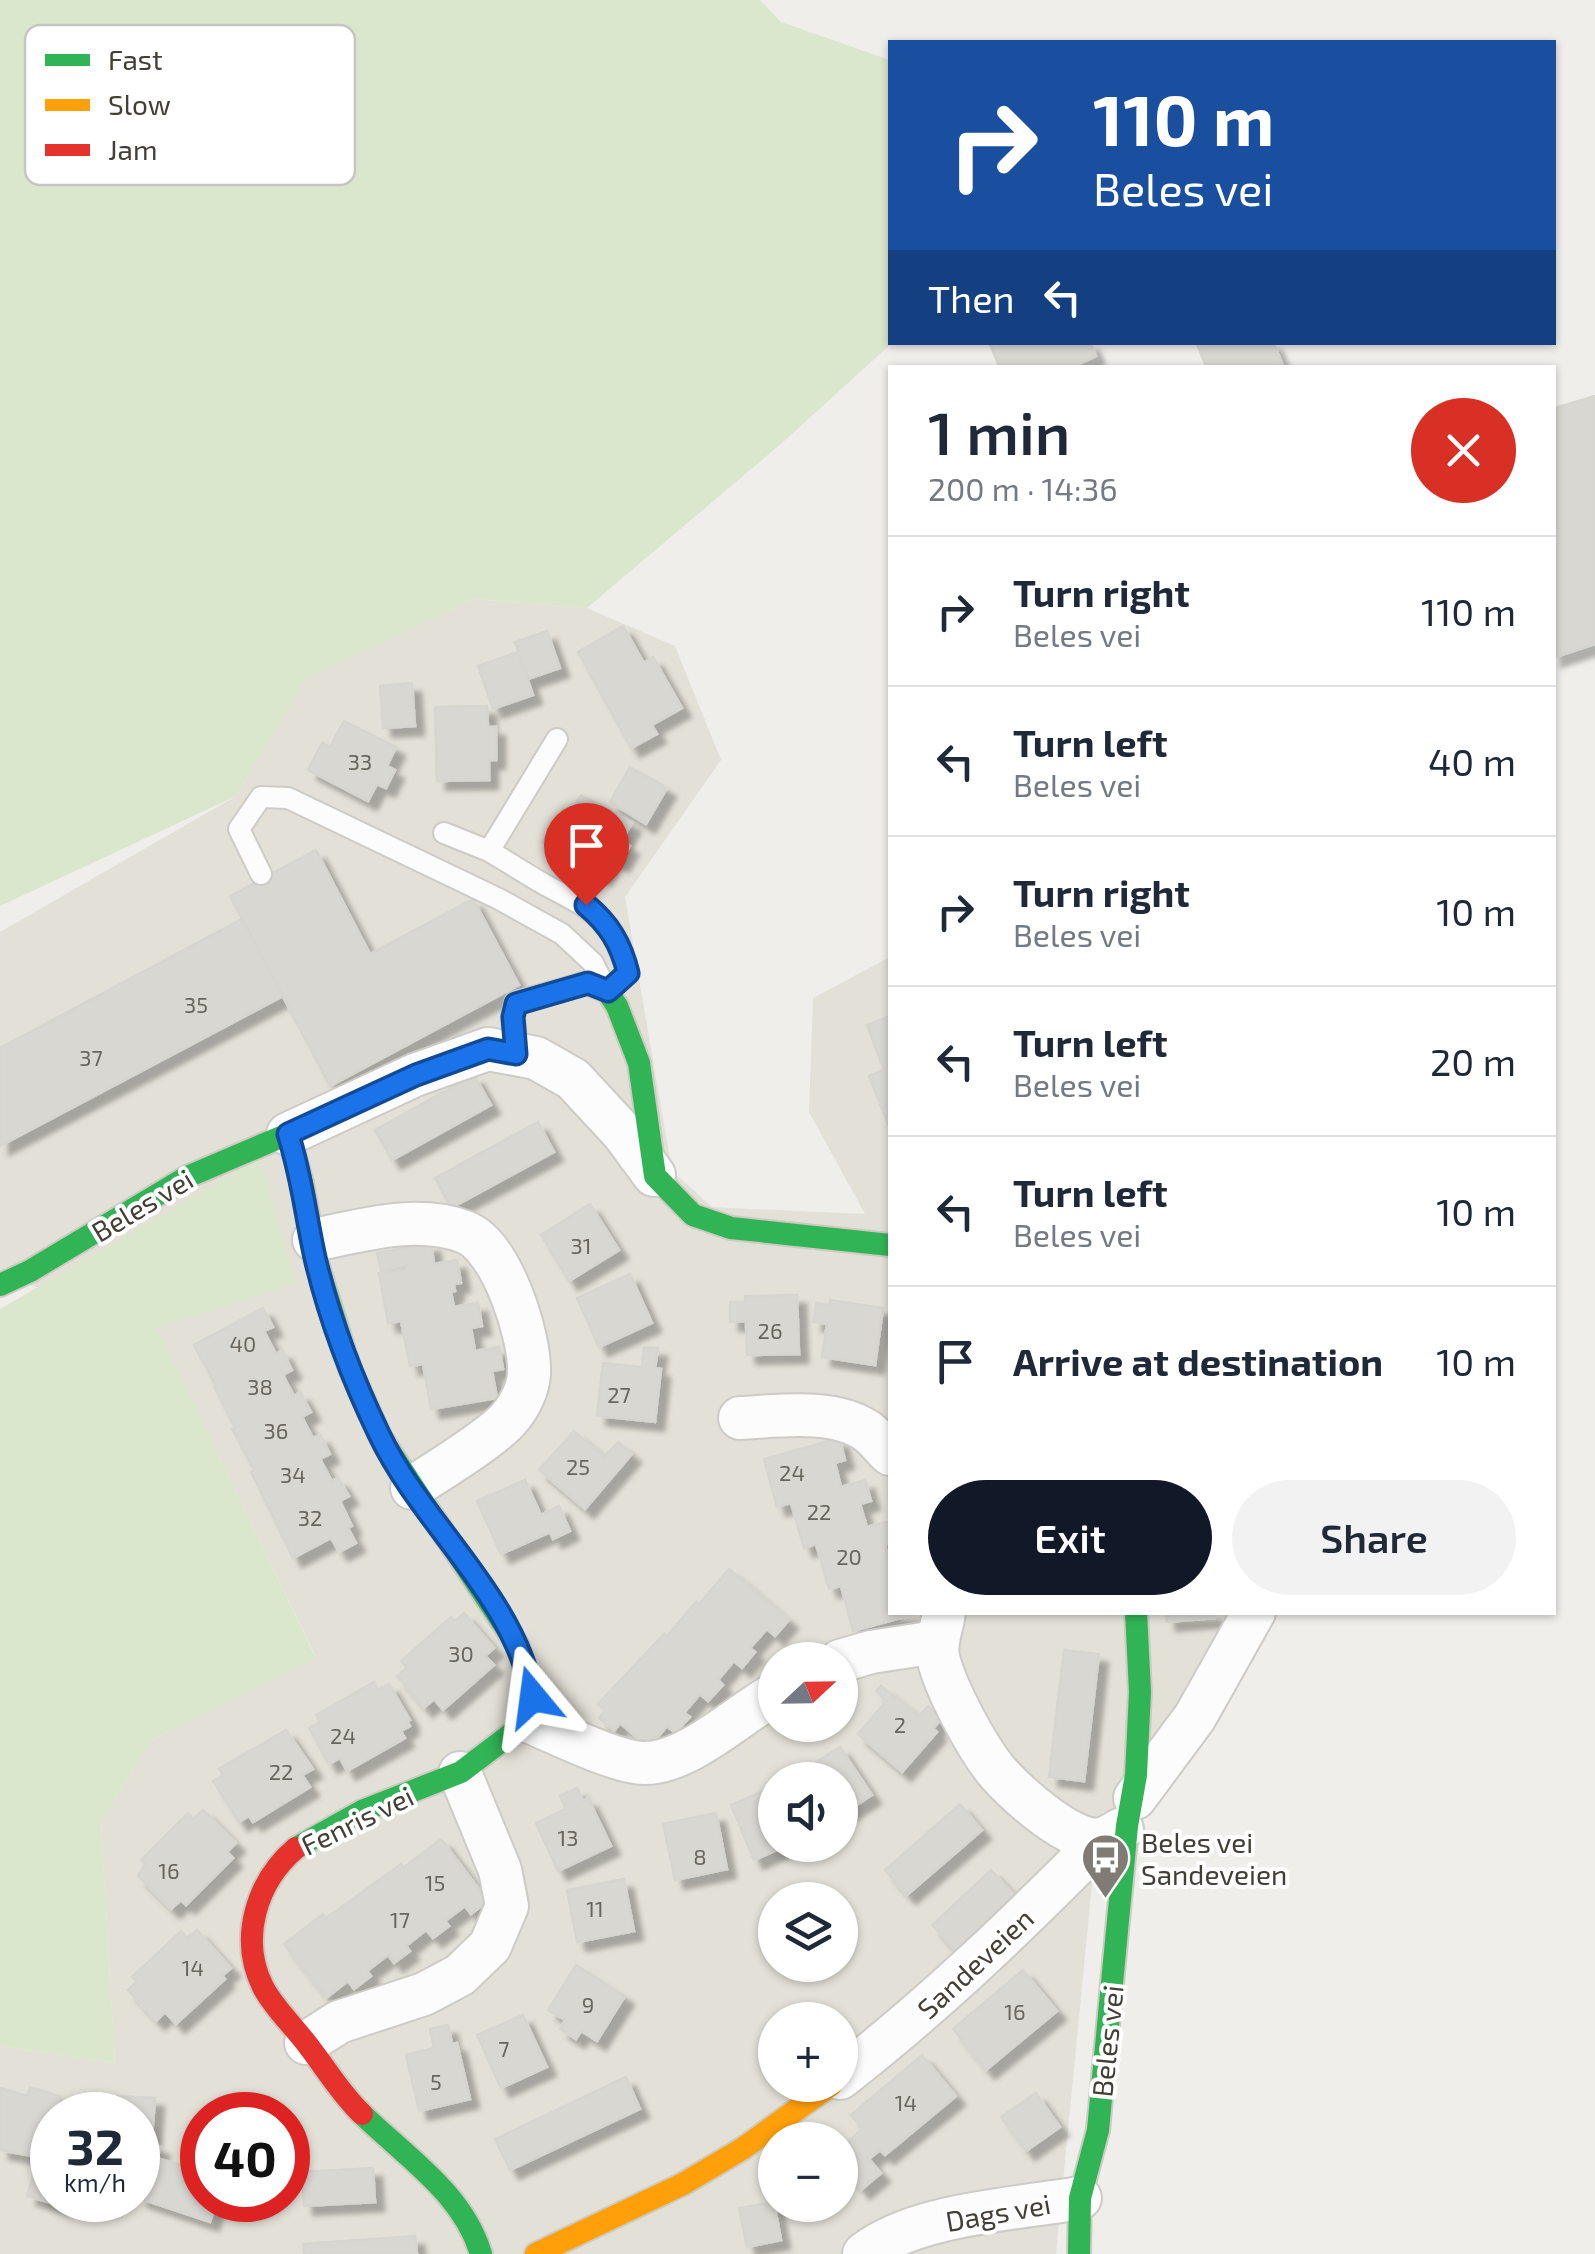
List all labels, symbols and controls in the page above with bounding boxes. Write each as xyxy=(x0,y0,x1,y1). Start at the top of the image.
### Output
legend xyxy=(25,25,355,185)
text: Fast xyxy=(108,42,163,76)
text: 110 m xyxy=(1093,76,1274,160)
icon: right xyxy=(928,80,1058,210)
text: Slow xyxy=(108,87,171,121)
text: Jam xyxy=(108,132,157,166)
text: Beles vei xyxy=(1093,161,1273,215)
icon: left xyxy=(1035,270,1090,325)
text: Then xyxy=(928,275,1015,321)
text: 1 min xyxy=(928,395,1070,467)
button: close xyxy=(1411,398,1516,503)
text: 200 m · 14:36 xyxy=(928,469,1118,507)
text: Turn right xyxy=(1013,569,1190,615)
icon: right xyxy=(928,584,983,639)
text: 110 m xyxy=(1421,588,1516,634)
text: Beles vei xyxy=(1013,615,1141,653)
text: Turn left xyxy=(1013,719,1168,765)
icon: left xyxy=(928,734,983,789)
text: 40 m xyxy=(1428,738,1516,784)
house number: 33 xyxy=(348,748,372,774)
text: Beles vei xyxy=(1013,765,1141,803)
pin xyxy=(544,803,629,906)
icon: arrive xyxy=(559,818,614,873)
text: Turn right xyxy=(1013,869,1190,915)
icon: right xyxy=(928,884,983,939)
text: 10 m xyxy=(1436,888,1516,934)
text: Beles vei xyxy=(1013,915,1141,953)
house number: 35 xyxy=(184,991,208,1017)
text: Turn left xyxy=(1013,1019,1168,1065)
icon: left xyxy=(928,1034,983,1089)
text: 20 m xyxy=(1430,1038,1516,1084)
house number: 37 xyxy=(79,1044,103,1070)
text: Beles vei xyxy=(1013,1065,1141,1103)
street label: Beles vei xyxy=(85,1162,199,1248)
text: Turn left xyxy=(1013,1169,1168,1215)
icon: left xyxy=(928,1184,983,1239)
text: 10 m xyxy=(1436,1188,1516,1234)
text: Beles vei xyxy=(1013,1215,1141,1253)
house number: 31 xyxy=(571,1232,592,1258)
house number: 26 xyxy=(758,1317,782,1343)
house number: 40 xyxy=(230,1330,256,1356)
icon: arrive xyxy=(928,1334,983,1389)
text: Arrive at destination xyxy=(1013,1338,1383,1384)
text: 10 m xyxy=(1436,1338,1516,1384)
house number: 38 xyxy=(247,1373,273,1399)
house number: 27 xyxy=(607,1381,631,1407)
house number: 36 xyxy=(264,1417,288,1443)
house number: 25 xyxy=(566,1453,590,1479)
house number: 24 xyxy=(779,1459,805,1485)
house number: 34 xyxy=(280,1461,306,1487)
button: Exit xyxy=(928,1480,1212,1595)
button: Share xyxy=(1232,1480,1516,1595)
house number: 22 xyxy=(807,1498,831,1524)
house number: 32 xyxy=(298,1504,322,1530)
house number: 20 xyxy=(836,1543,862,1569)
house number: 30 xyxy=(448,1640,474,1666)
north arrow xyxy=(758,1642,858,1742)
map controls xyxy=(758,1642,858,2222)
position arrow xyxy=(481,1645,585,1749)
house number: 2 xyxy=(894,1711,906,1737)
house number: 24 xyxy=(330,1722,356,1748)
house number: 22 xyxy=(269,1758,293,1784)
button: sound xyxy=(758,1762,858,1862)
street label: Fenris vei xyxy=(295,1778,419,1862)
house number: 13 xyxy=(558,1824,579,1850)
place label: Beles vei Sandeveien xyxy=(1141,1825,1287,1891)
bus stop icon: Beles vei Sandeveien xyxy=(1080,1832,1132,1900)
house number: 8 xyxy=(693,1843,707,1869)
house number: 16 xyxy=(158,1857,180,1883)
house number: 15 xyxy=(425,1869,445,1895)
button: layers xyxy=(758,1882,858,1982)
house number: 11 xyxy=(586,1895,604,1921)
street label: Sandeveien xyxy=(910,1901,1040,2025)
house number: 17 xyxy=(390,1906,410,1932)
house number: 14 xyxy=(182,1954,204,1980)
street label: Beles vei xyxy=(1084,1983,1130,2099)
house number: 9 xyxy=(582,1991,594,2017)
house number: 16 xyxy=(1004,1998,1026,2024)
button: + xyxy=(758,2002,858,2102)
house number: 7 xyxy=(498,2035,510,2061)
house number: 5 xyxy=(430,2068,442,2094)
house number: 14 xyxy=(895,2089,917,2115)
speed limit sign: 40 xyxy=(180,2092,310,2222)
text: 32 xyxy=(66,2115,124,2175)
button: − xyxy=(758,2122,858,2222)
text: km/h xyxy=(64,2167,126,2197)
street label: Dags vei xyxy=(943,2186,1053,2238)

